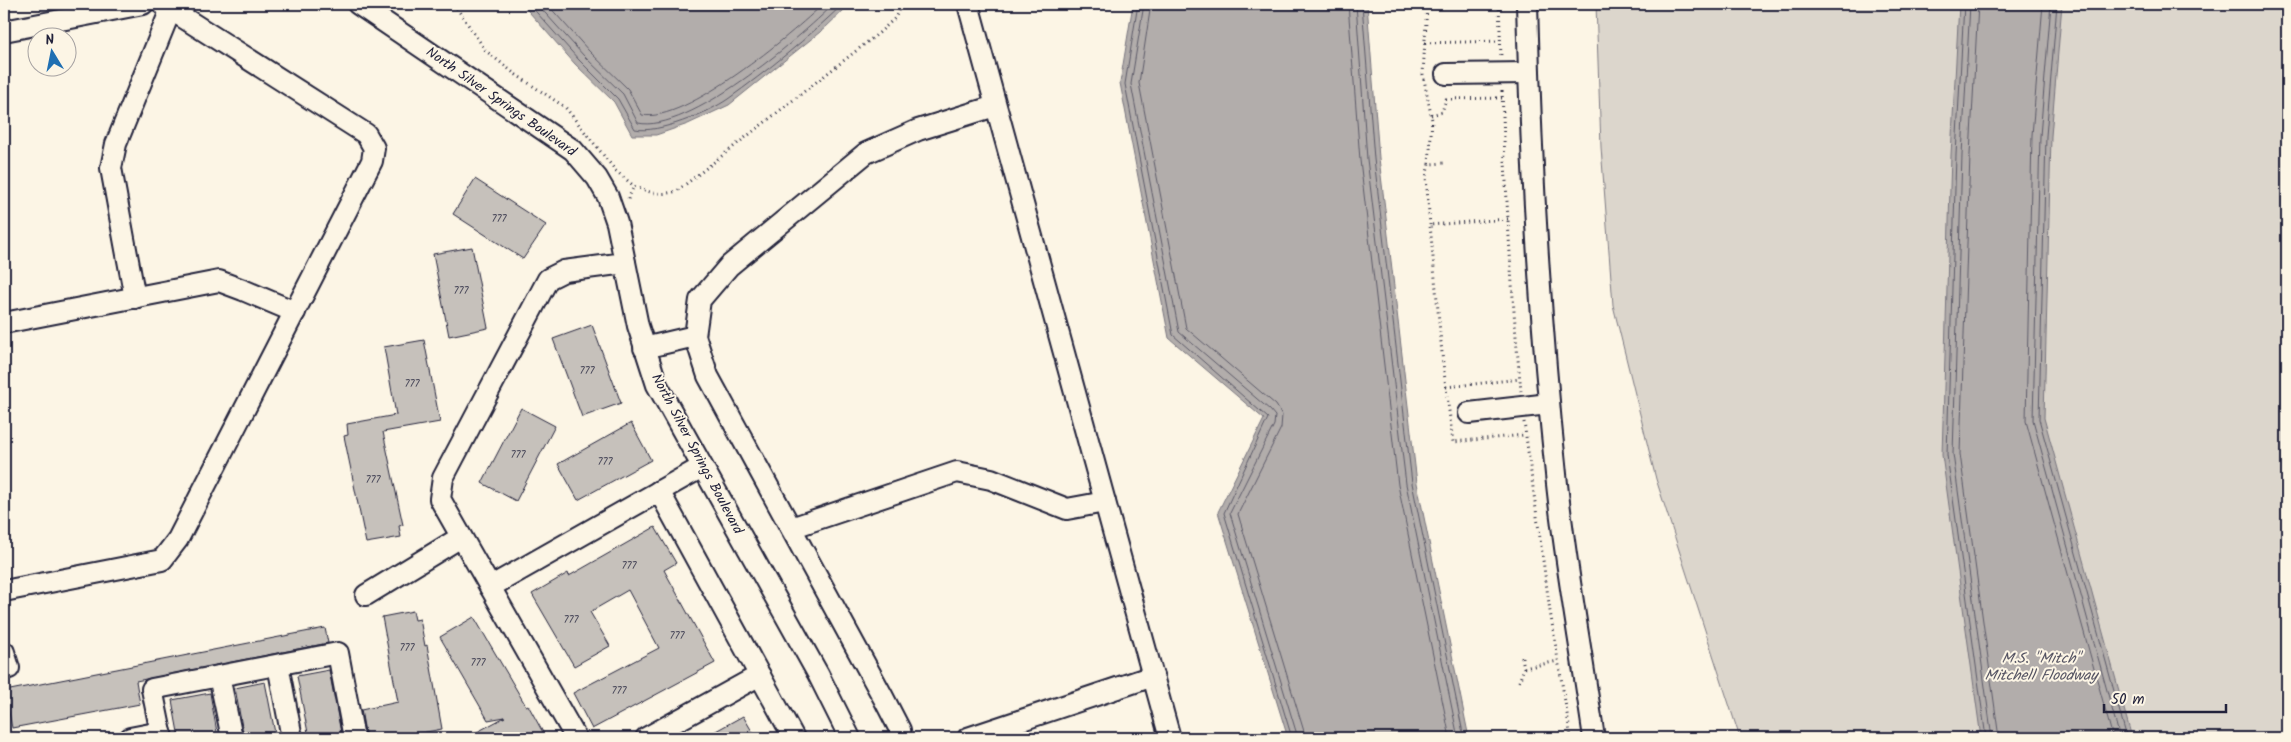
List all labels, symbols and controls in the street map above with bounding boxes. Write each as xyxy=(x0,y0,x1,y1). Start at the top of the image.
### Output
north arrow xyxy=(28,28,78,78)
text: N xyxy=(44,29,56,52)
street label: North Silver Springs Boulevard xyxy=(421,42,582,163)
house number: 777 xyxy=(491,210,508,228)
house number: 777 xyxy=(453,282,470,300)
house number: 777 xyxy=(579,362,596,380)
street label: North Silver Springs Boulevard xyxy=(645,370,749,539)
house number: 777 xyxy=(404,375,421,393)
house number: 777 xyxy=(510,446,527,464)
house number: 777 xyxy=(597,453,614,471)
house number: 777 xyxy=(365,471,382,489)
house number: 777 xyxy=(621,557,638,575)
house number: 777 xyxy=(563,611,580,629)
house number: 777 xyxy=(669,627,686,645)
house number: 777 xyxy=(399,639,416,657)
water label: M.S. "Mitch" Mitchell Floodway xyxy=(1985,647,2099,688)
house number: 777 xyxy=(470,654,487,672)
house number: 777 xyxy=(611,682,628,700)
scale bar xyxy=(2104,682,2226,714)
text: 50 m xyxy=(2111,688,2145,712)

